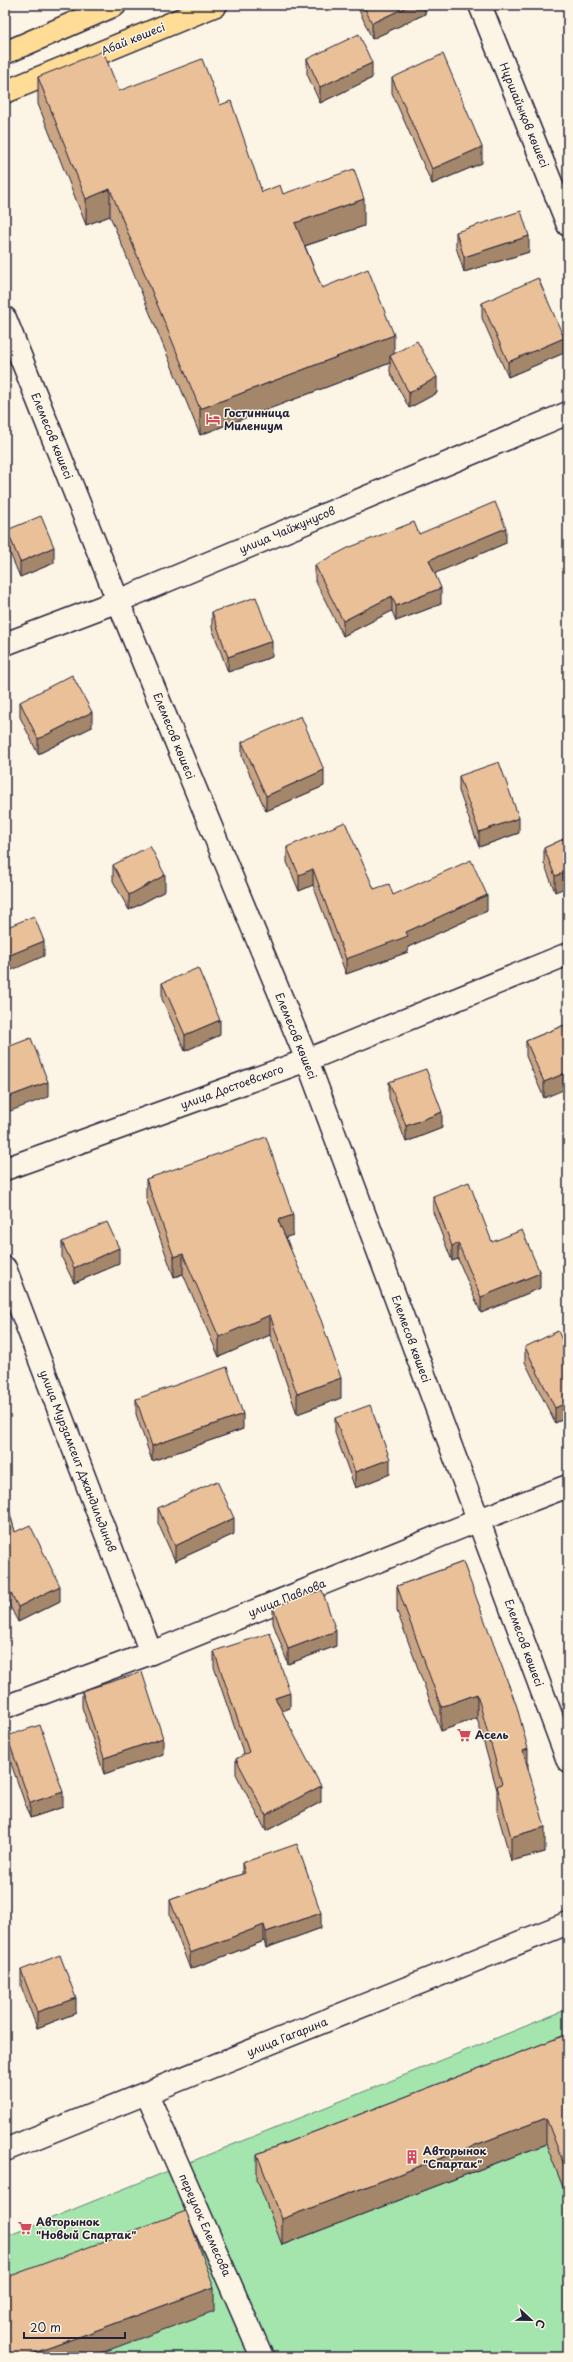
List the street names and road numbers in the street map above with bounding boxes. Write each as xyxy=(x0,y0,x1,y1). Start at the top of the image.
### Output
street label: Абай көшесі xyxy=(98,18,167,59)
street label: Нұршайықов көшесі xyxy=(496,60,553,170)
street label: Елемесов көшесі xyxy=(27,390,78,482)
street label: улица Чайжунусов xyxy=(236,502,338,557)
street label: Елемесов көшесі xyxy=(149,690,200,782)
street label: Елемесов көшесі xyxy=(271,990,322,1082)
street label: улица Достоевского xyxy=(178,1060,286,1113)
street label: Елемесов көшесі xyxy=(388,1293,435,1385)
street label: улица Мурзамсеит Джандильдинов xyxy=(36,1367,121,1554)
street label: улица Павлова xyxy=(245,1574,328,1621)
street label: Елемесов көшесі xyxy=(501,1597,548,1689)
street label: улица Гагарина xyxy=(244,2013,330,2061)
street label: переулок Елемесова xyxy=(175,2171,236,2279)

